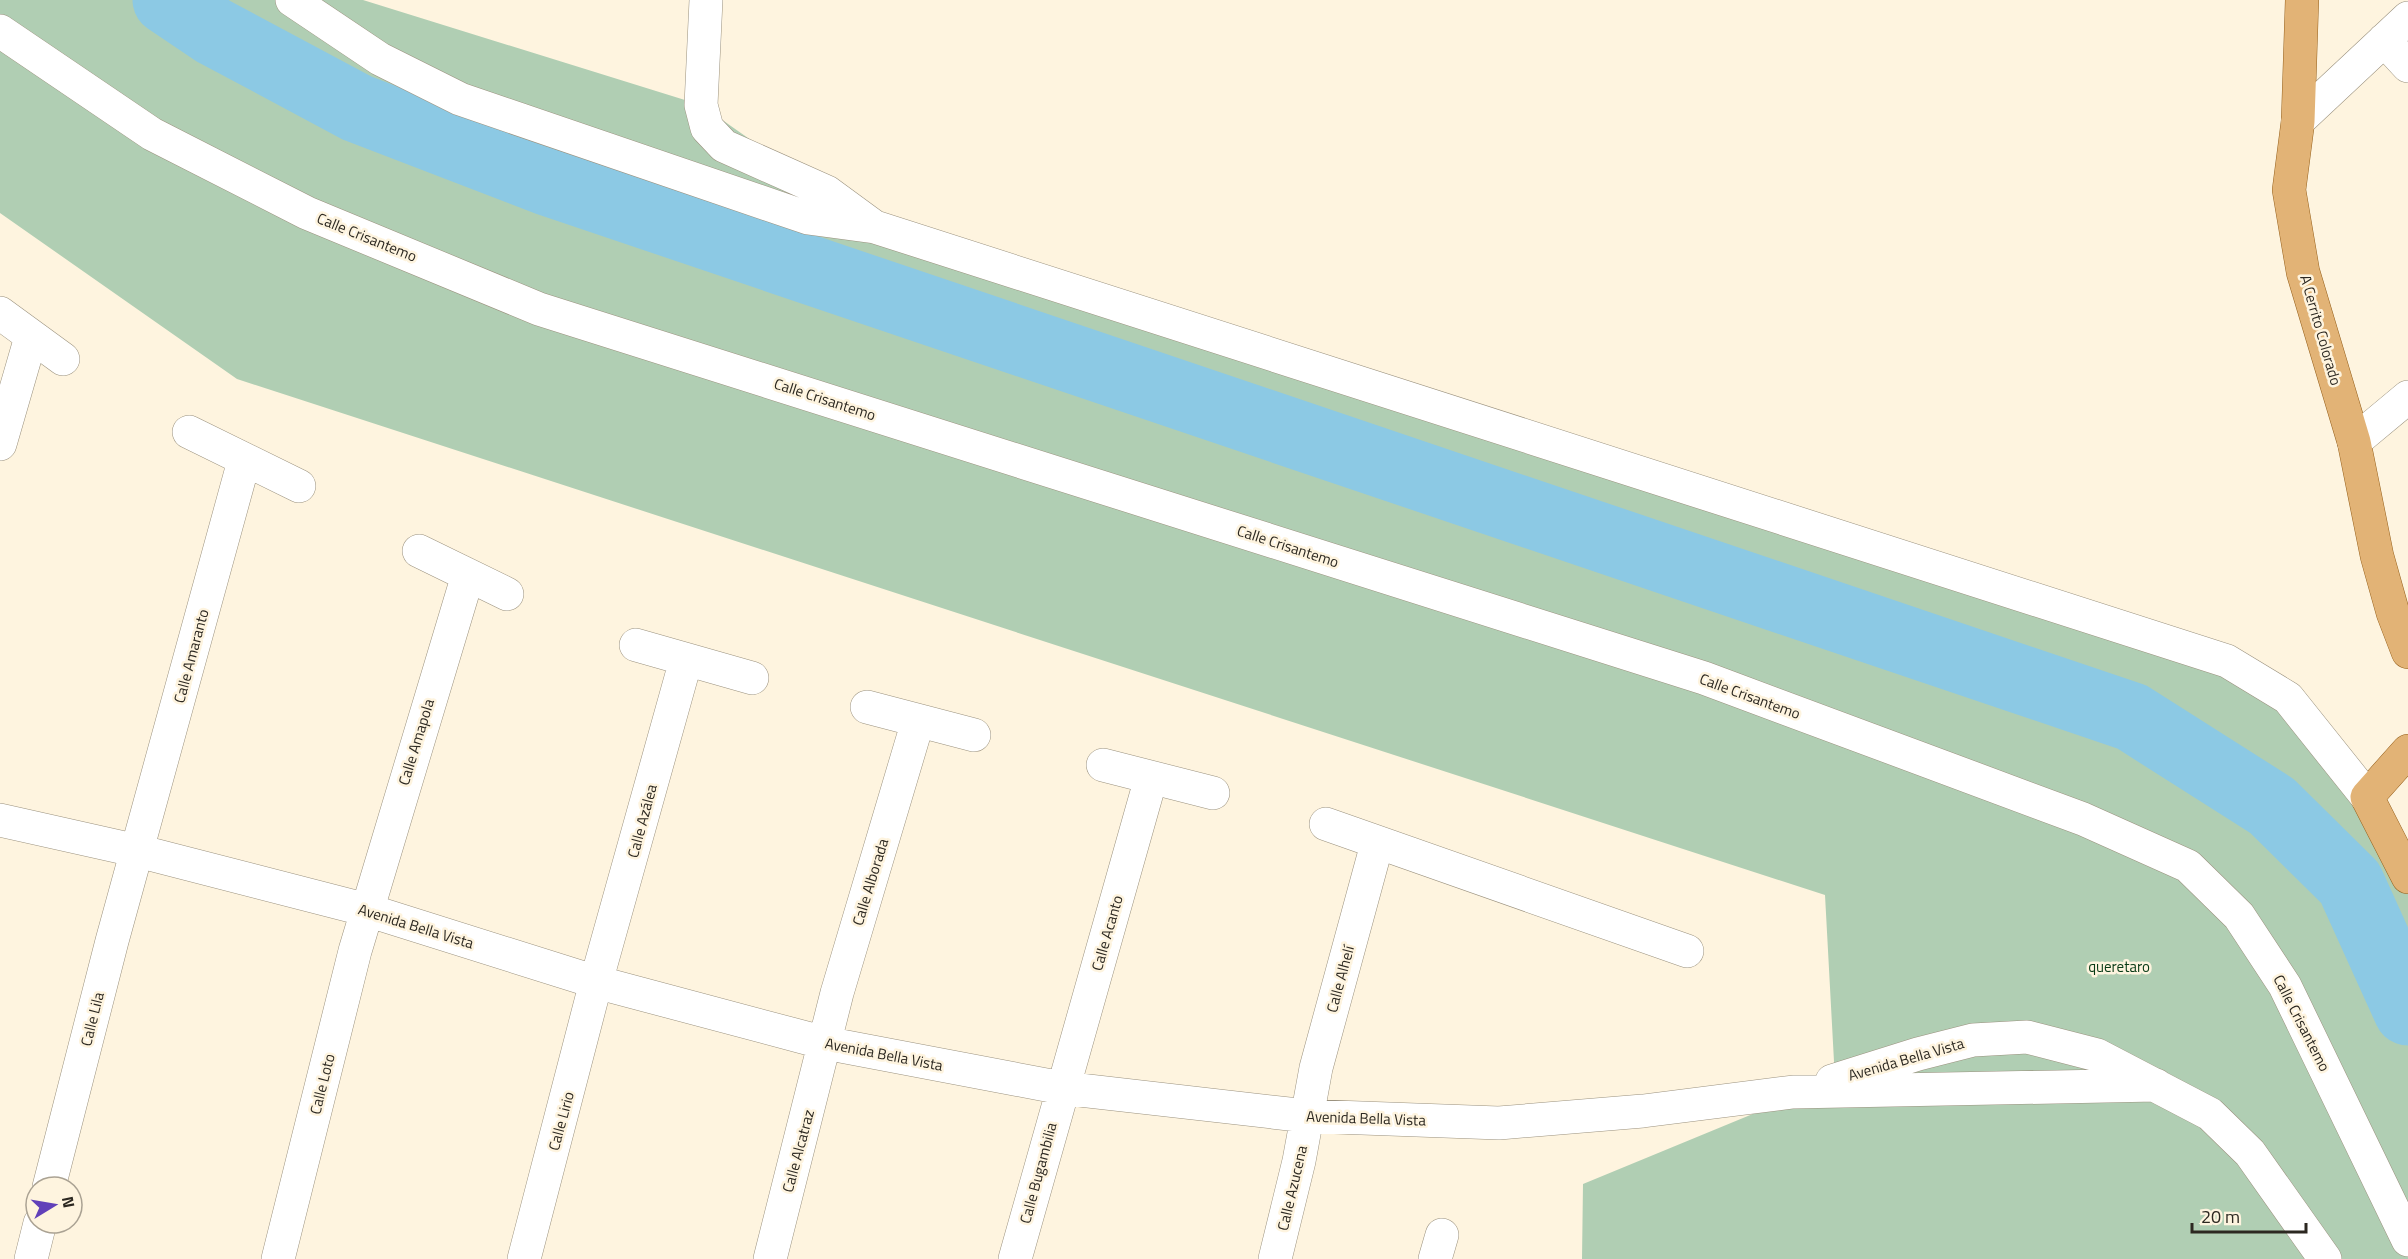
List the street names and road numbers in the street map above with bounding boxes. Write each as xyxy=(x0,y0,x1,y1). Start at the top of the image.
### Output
street label: Calle Crisantemo xyxy=(314,207,420,268)
street label: A Cerrito Colorado xyxy=(2294,272,2348,388)
street label: Calle Crisantemo xyxy=(771,372,879,426)
street label: Calle Crisantemo xyxy=(1234,519,1342,573)
street label: Calle Amaranto xyxy=(167,606,215,706)
street label: Calle Crisantemo xyxy=(1696,667,1804,725)
street label: Calle Amapola xyxy=(392,695,440,788)
street label: Calle Azálea xyxy=(621,781,663,860)
street label: Calle Alborada xyxy=(846,835,894,928)
street label: Calle Acanto xyxy=(1085,892,1129,973)
street label: Avenida Bella Vista xyxy=(355,897,477,955)
street label: Calle Alhelí xyxy=(1320,941,1360,1015)
street label: Calle Crisantemo xyxy=(2268,971,2336,1075)
street label: Calle Lila xyxy=(74,989,110,1048)
street label: Avenida Bella Vista xyxy=(823,1031,945,1077)
street label: Avenida Bella Vista xyxy=(1845,1031,1967,1087)
street label: Calle Loto xyxy=(303,1051,341,1117)
street label: Calle Lirio xyxy=(542,1089,580,1153)
street label: Avenida Bella Vista xyxy=(1306,1104,1427,1132)
street label: Calle Alcatraz xyxy=(776,1107,820,1195)
street label: Calle Bugambilia xyxy=(1013,1119,1063,1226)
street label: Calle Azucena xyxy=(1271,1143,1313,1233)

